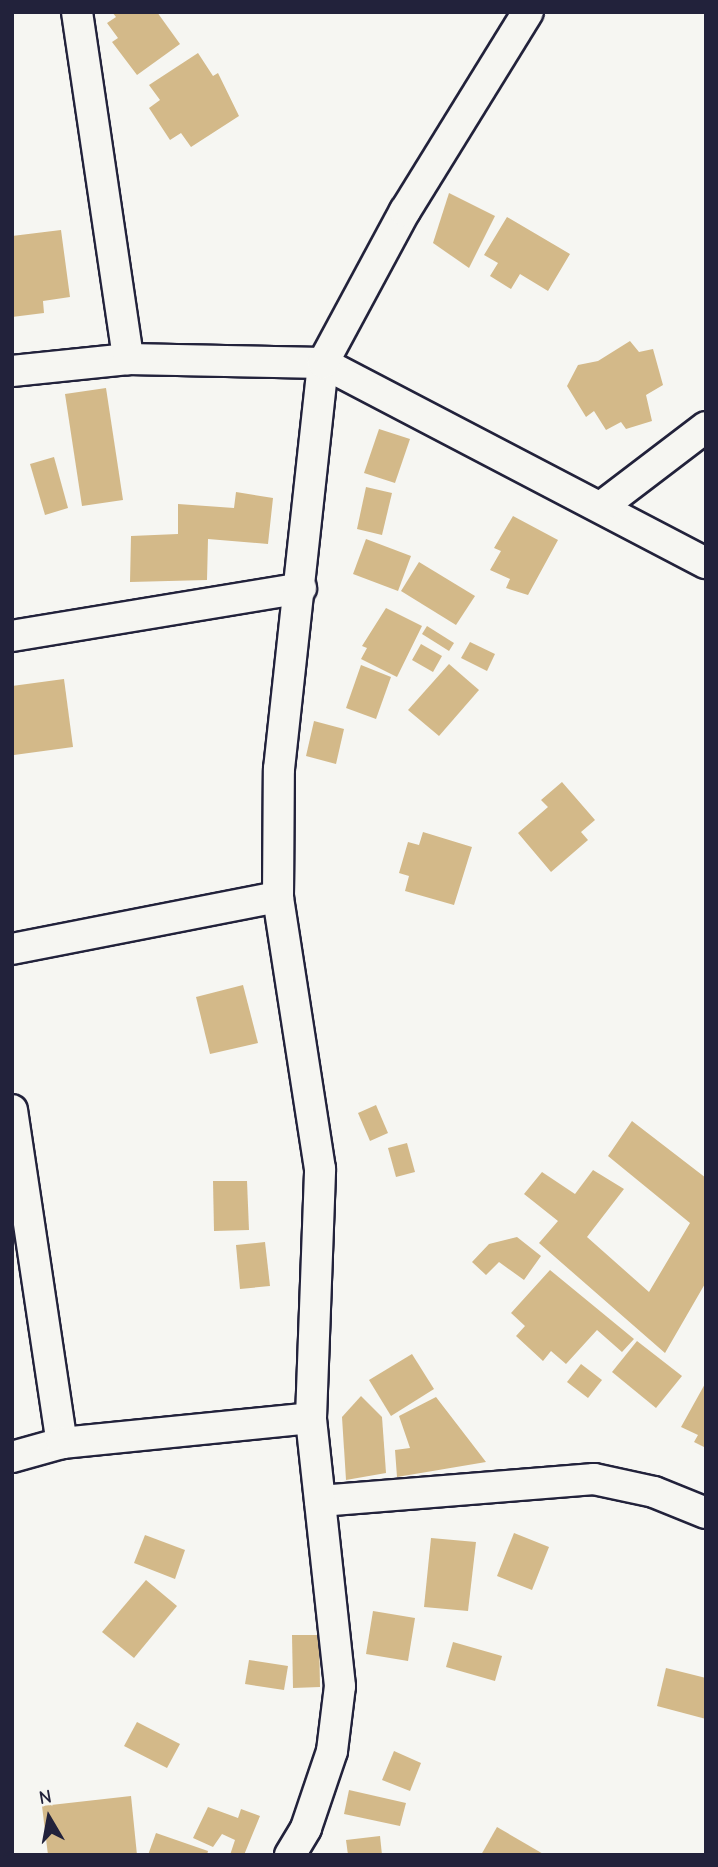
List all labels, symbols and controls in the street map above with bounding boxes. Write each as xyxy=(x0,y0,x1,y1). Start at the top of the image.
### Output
north arrow xyxy=(14,1783,84,1853)
text: N xyxy=(37,1785,53,1809)

